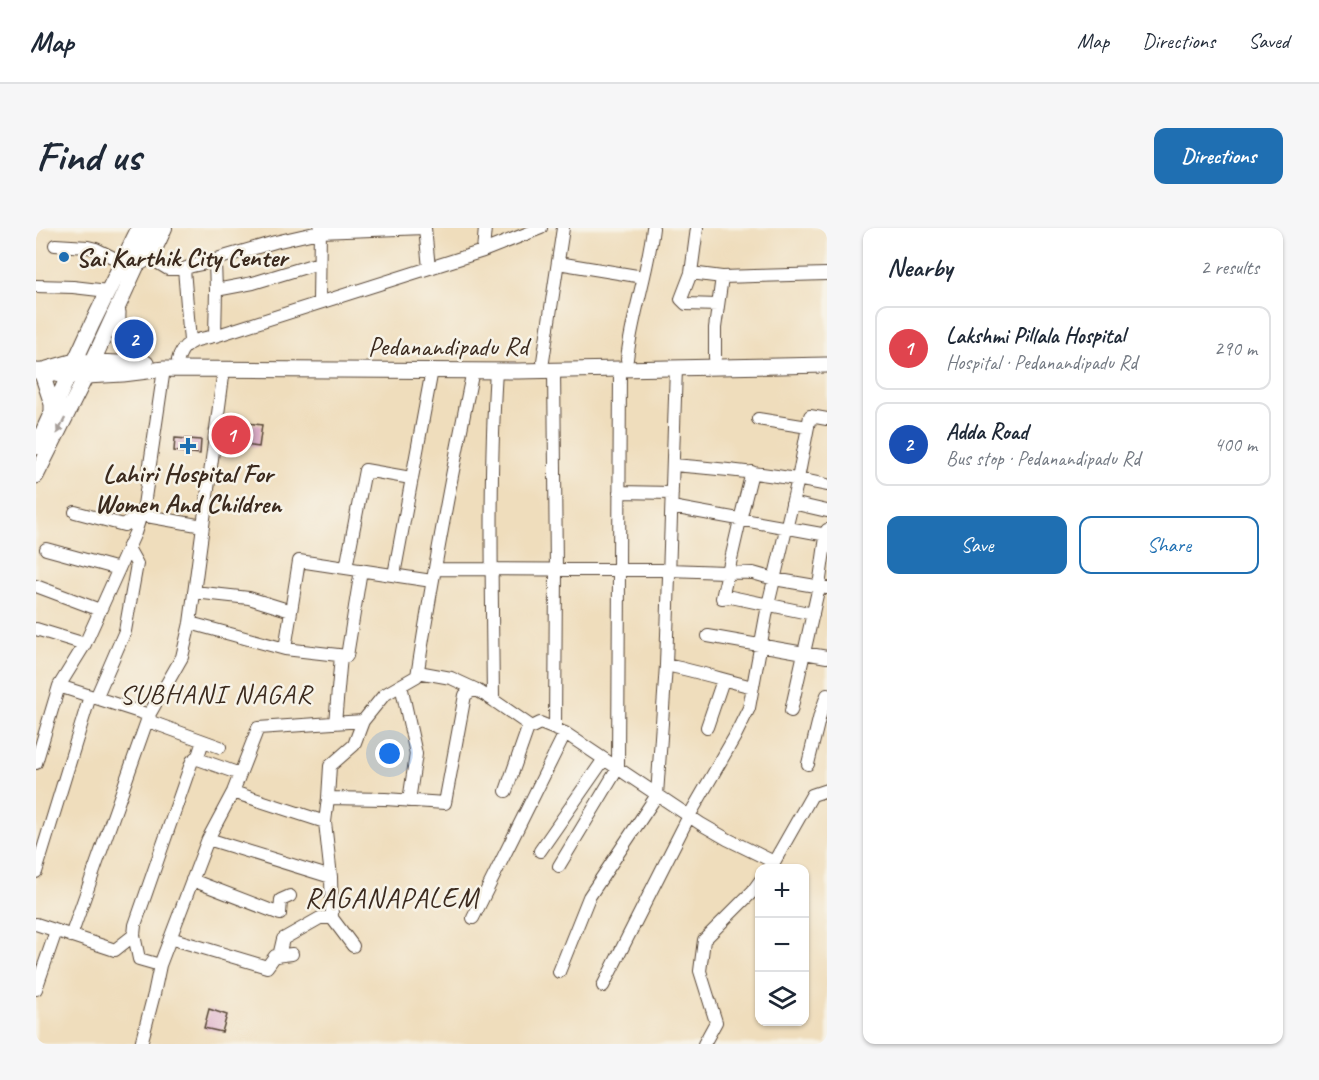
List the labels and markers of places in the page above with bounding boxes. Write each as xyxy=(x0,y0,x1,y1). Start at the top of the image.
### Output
place label: Sai Karthik City Center xyxy=(76,241,290,274)
marker: Sai Karthik City Center xyxy=(57,250,71,264)
pin: 2 xyxy=(114,316,154,362)
pin: 1 xyxy=(212,412,250,458)
marker: Lahiri Hospital For Women And Children xyxy=(179,437,197,455)
place label: Lahiri Hospital For Women And Children xyxy=(95,457,283,520)

